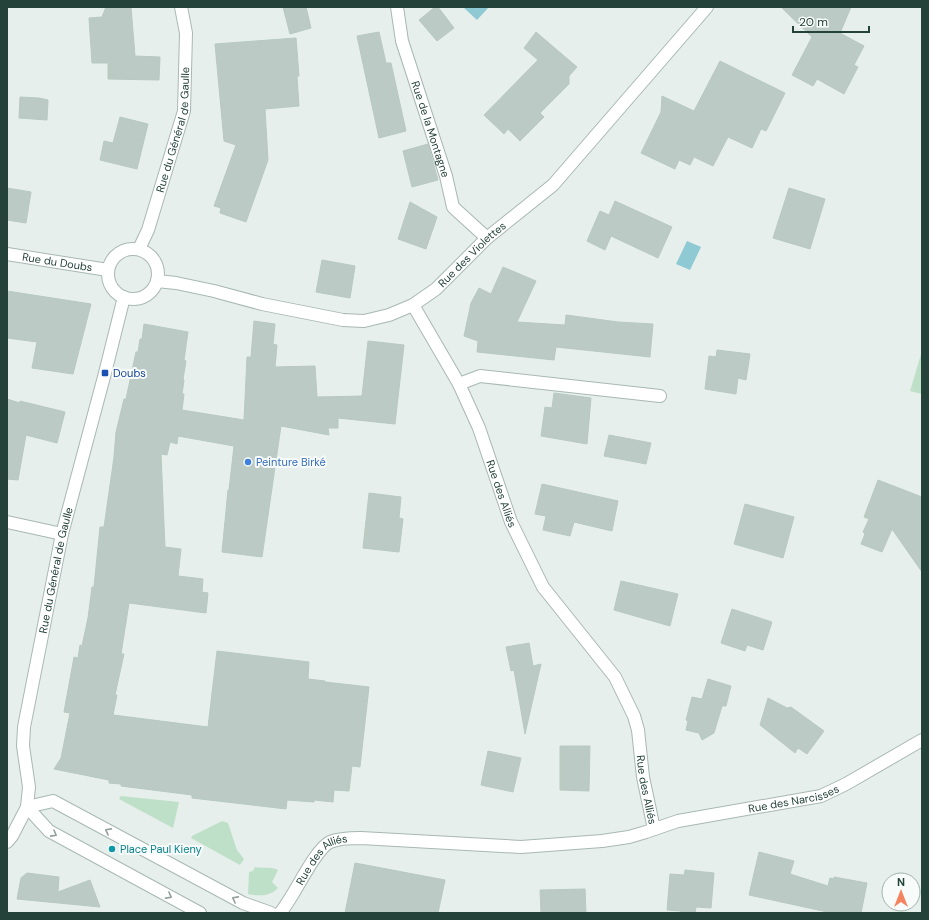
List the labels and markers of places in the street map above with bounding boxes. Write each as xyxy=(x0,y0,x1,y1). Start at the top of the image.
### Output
place label: Doubs xyxy=(113,366,146,380)
marker: Doubs xyxy=(100,368,110,378)
place label: Peinture Birké xyxy=(256,455,326,469)
marker: Peinture Birké xyxy=(243,457,253,467)
place label: Place Paul Kieny xyxy=(120,842,202,856)
marker: Place Paul Kieny xyxy=(107,844,117,854)

